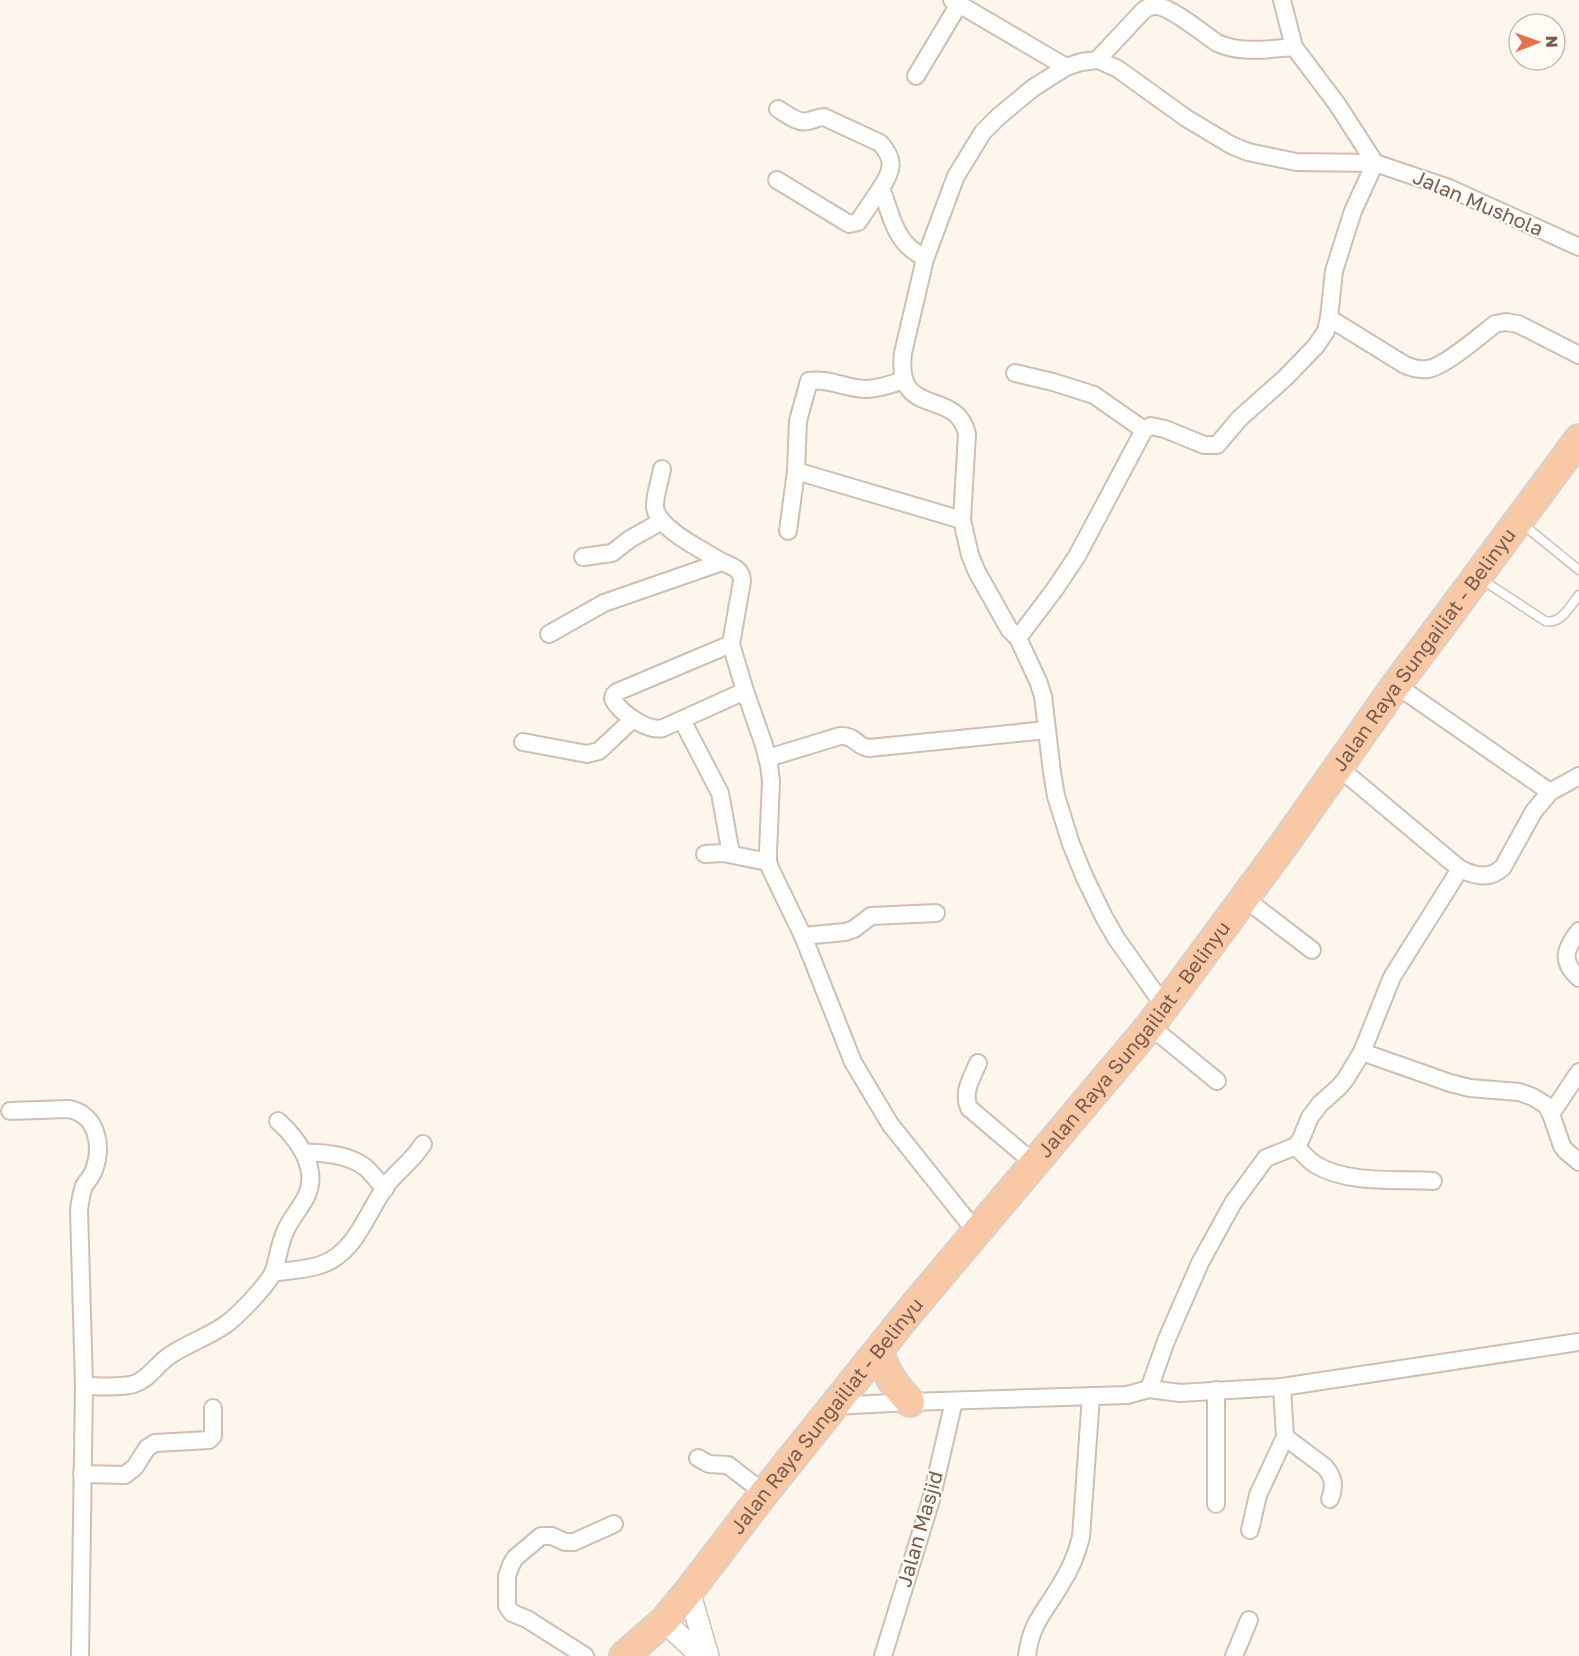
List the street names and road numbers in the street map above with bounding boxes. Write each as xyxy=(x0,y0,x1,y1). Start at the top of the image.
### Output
street label: Jalan Mushola xyxy=(1410,164,1547,240)
street label: Jalan Raya Sungailiat - Belinyu xyxy=(1326,523,1520,775)
street label: Jalan Raya Sungailiat - Belinyu xyxy=(1032,916,1234,1162)
street label: Jalan Raya Sungailiat - Belinyu xyxy=(724,1292,927,1538)
street label: Jalan Masjid xyxy=(891,1468,947,1589)

